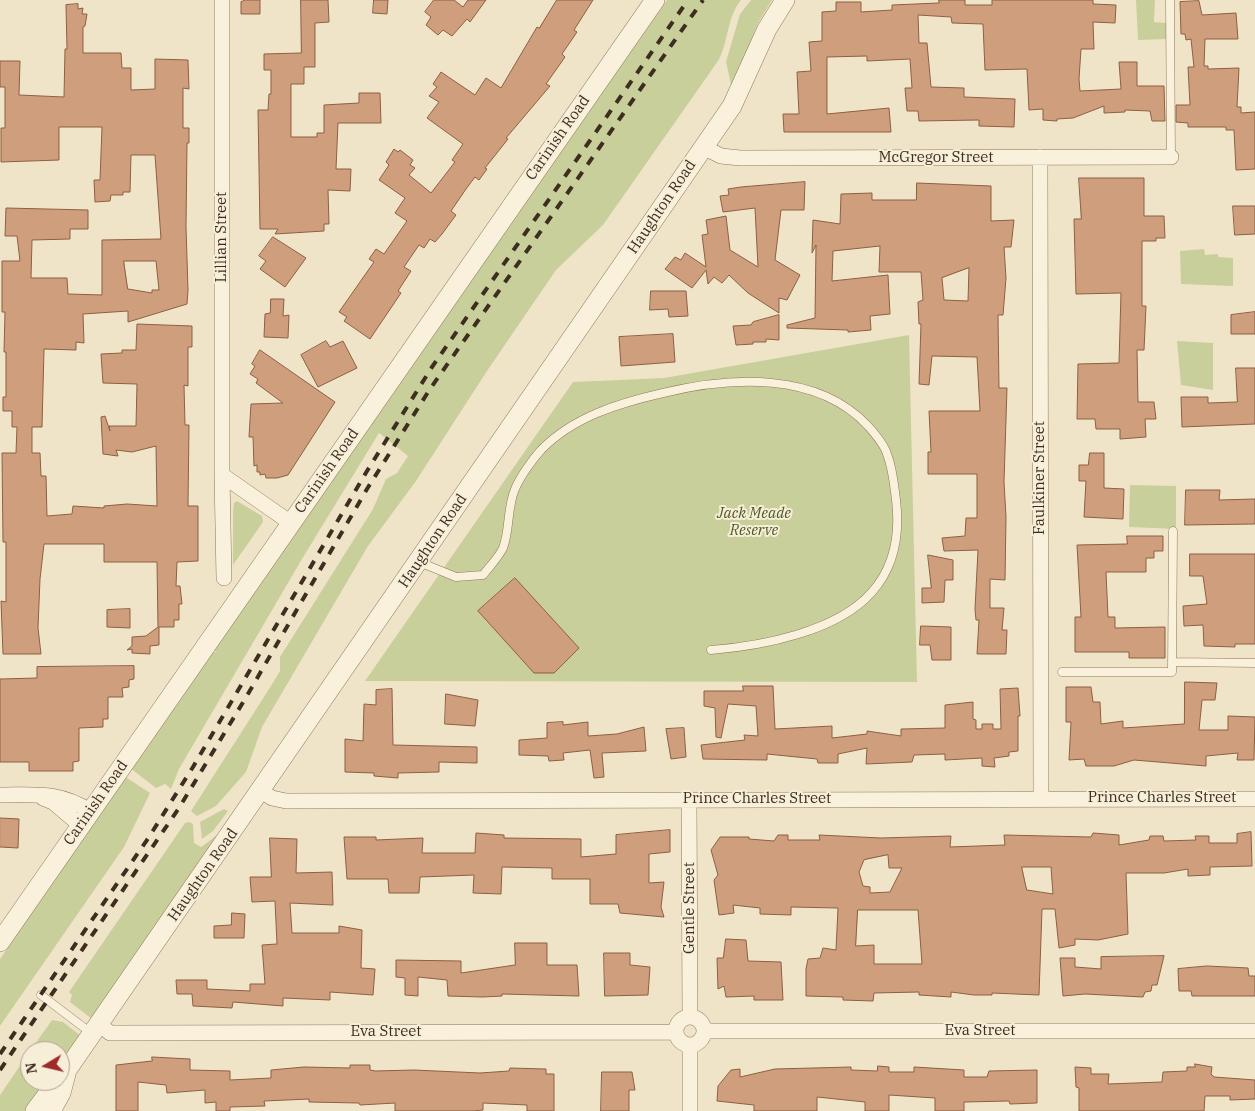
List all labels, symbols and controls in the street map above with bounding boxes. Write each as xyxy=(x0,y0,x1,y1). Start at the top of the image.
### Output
street label: Carinish Road xyxy=(522,92,594,184)
street label: McGregor Street xyxy=(878,149,994,167)
street label: Haughton Road xyxy=(624,157,700,257)
street label: Lillian Street xyxy=(213,192,231,282)
street label: Faulkiner Street xyxy=(1031,421,1049,535)
street label: Carinish Road xyxy=(291,425,363,517)
street label: Haughton Road xyxy=(395,491,471,591)
park label: Jack Meade Reserve xyxy=(717,505,791,540)
street label: Carinish Road xyxy=(60,757,132,849)
street label: Prince Charles Street xyxy=(1088,789,1236,807)
street label: Prince Charles Street xyxy=(683,790,831,808)
street label: Haughton Road xyxy=(164,825,242,925)
street label: Gentle Street xyxy=(681,862,699,954)
street label: Eva Street xyxy=(944,1022,1016,1040)
street label: Eva Street xyxy=(350,1023,422,1041)
north arrow xyxy=(20,1041,70,1091)
text: N xyxy=(21,1061,41,1075)

